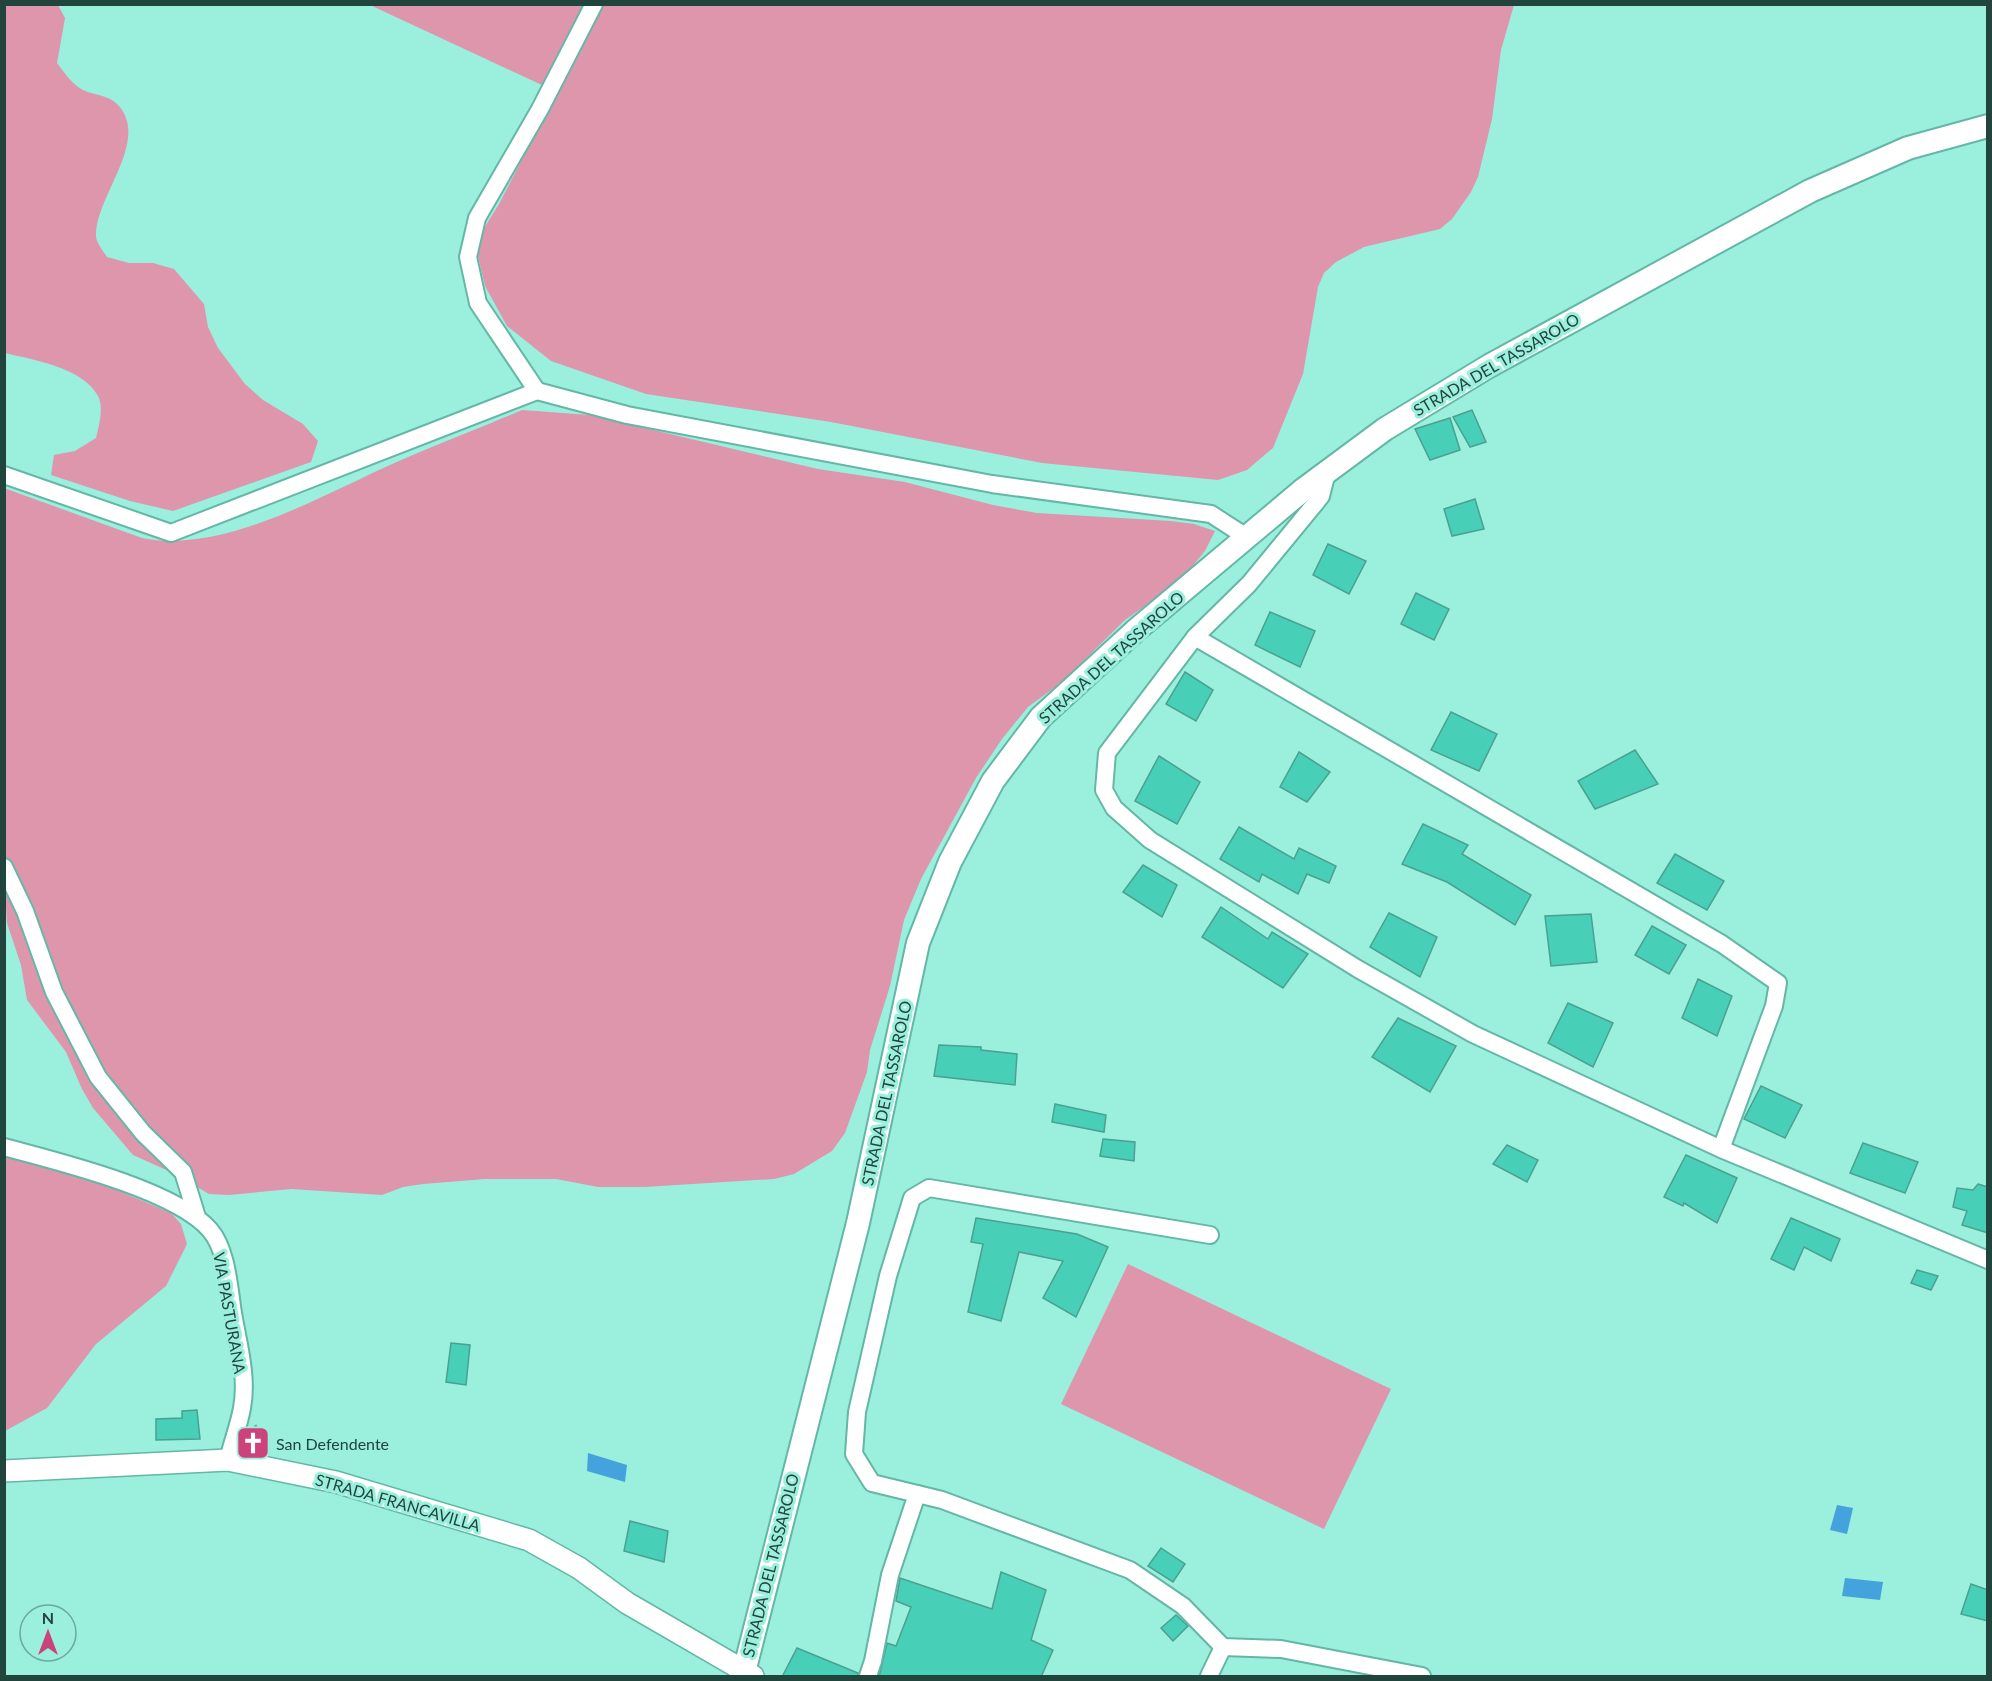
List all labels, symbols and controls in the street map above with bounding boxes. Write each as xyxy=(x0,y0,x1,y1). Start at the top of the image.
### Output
street label: STRADA DEL TASSAROLO xyxy=(1410,309,1582,419)
street label: STRADA DEL TASSAROLO xyxy=(1035,587,1187,727)
street label: STRADA DEL TASSAROLO xyxy=(857,999,915,1187)
street label: VIA PASTURANA xyxy=(210,1251,250,1375)
church icon: San Defendente xyxy=(235,1425,271,1461)
place label: San Defendente xyxy=(276,1434,389,1453)
street label: STRADA FRANCAVILLA xyxy=(313,1469,483,1535)
street label: STRADA DEL TASSAROLO xyxy=(738,1471,802,1659)
north arrow xyxy=(18,1603,78,1663)
text: N xyxy=(42,1608,54,1627)

